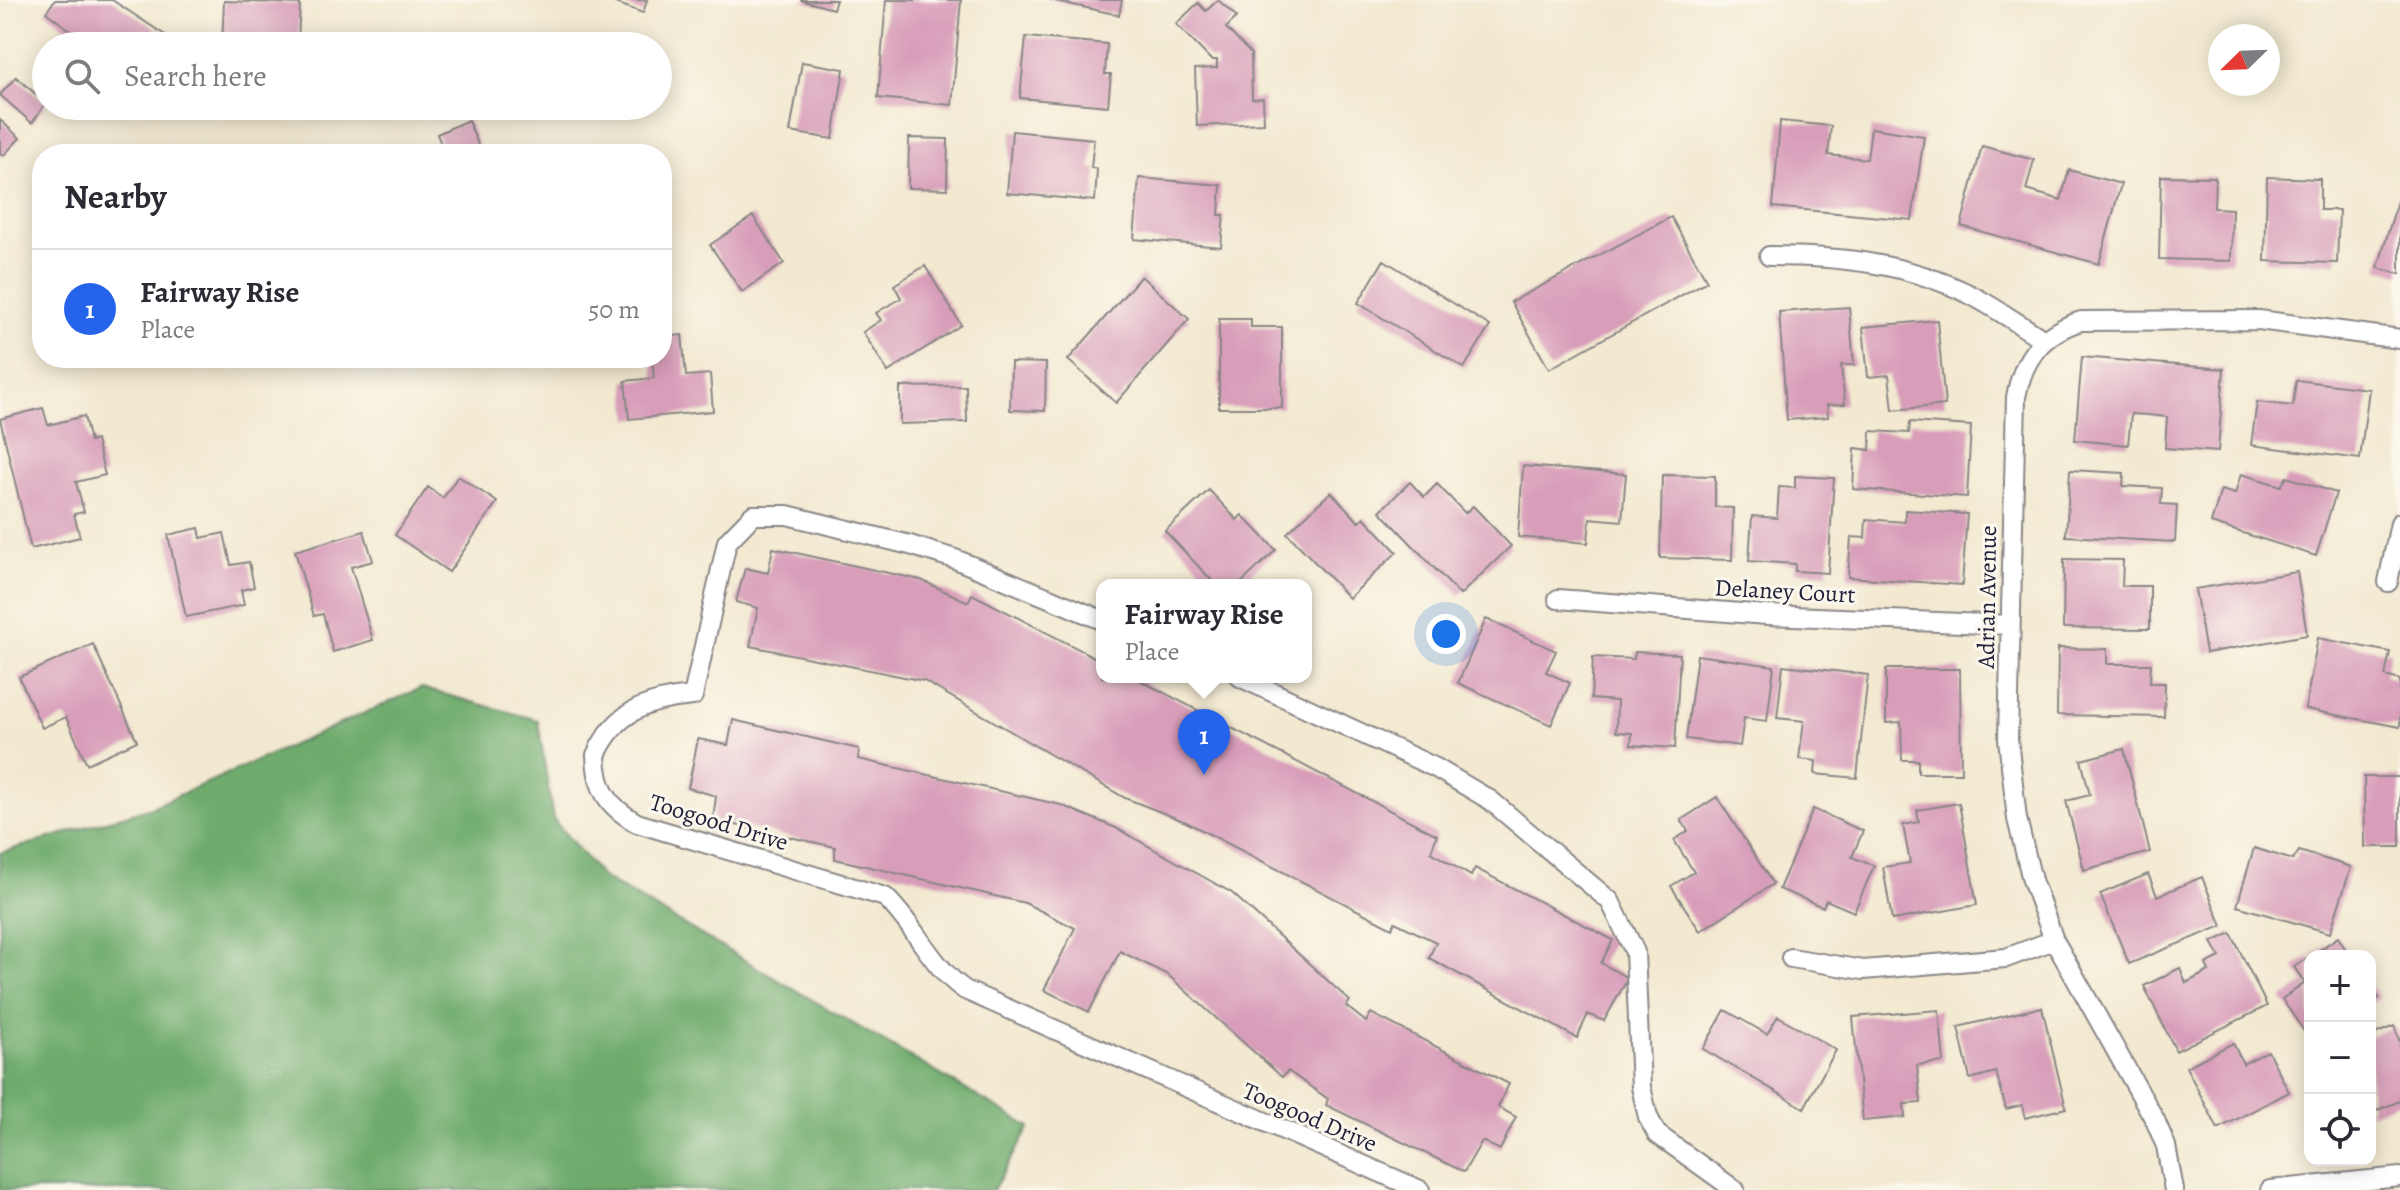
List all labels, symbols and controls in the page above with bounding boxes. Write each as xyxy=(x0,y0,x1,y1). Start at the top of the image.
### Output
north arrow xyxy=(2208,24,2280,96)
search box xyxy=(32,32,672,120)
icon: search xyxy=(60,54,104,98)
text: Search here xyxy=(124,56,267,96)
text: Nearby xyxy=(64,173,167,220)
text: Fairway Rise xyxy=(140,272,299,312)
text: 1 xyxy=(85,292,95,327)
text: 50 m xyxy=(588,292,640,327)
text: Place xyxy=(140,312,195,347)
street label: Adrian Avenue xyxy=(1970,525,2004,670)
street label: Delaney Court xyxy=(1714,571,1856,611)
popup xyxy=(1096,579,1312,683)
text: Fairway Rise xyxy=(1124,594,1284,634)
your location xyxy=(1426,614,1466,654)
text: Place xyxy=(1124,634,1179,669)
pin: 1 xyxy=(1178,709,1230,775)
street label: Toogood Drive xyxy=(646,786,792,858)
map controls xyxy=(2304,950,2376,1166)
button: + xyxy=(2304,950,2376,1022)
button: − xyxy=(2304,1022,2376,1094)
street label: Toogood Drive xyxy=(1238,1074,1382,1160)
button: locate xyxy=(2304,1094,2376,1166)

